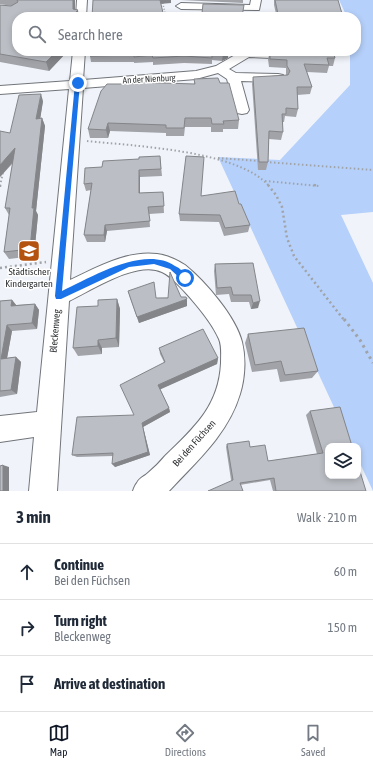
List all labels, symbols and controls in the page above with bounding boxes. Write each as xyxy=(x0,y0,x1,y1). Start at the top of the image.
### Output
search box xyxy=(12,12,361,56)
icon: search xyxy=(26,23,48,45)
text: Search here xyxy=(58,26,123,43)
street label: An der Nienburg xyxy=(122,73,176,85)
route end xyxy=(69,74,87,92)
school or university icon: Städtischer Kindergarten xyxy=(16,238,42,264)
place label: Städtischer Kindergarten xyxy=(5,266,53,289)
route start xyxy=(176,269,194,287)
street label: Bleckenweg xyxy=(48,308,62,353)
street label: Bei den Füchsen xyxy=(170,417,218,468)
map controls xyxy=(325,443,361,479)
button: layers xyxy=(325,443,361,479)
text: 3 min xyxy=(16,507,51,527)
text: Walk · 210 m xyxy=(297,510,357,525)
text: Continue xyxy=(54,556,104,573)
icon: ahead xyxy=(16,561,38,583)
text: 60 m xyxy=(334,564,357,579)
text: Bei den Füchsen xyxy=(54,573,130,588)
text: Turn right xyxy=(54,612,107,629)
icon: right xyxy=(16,617,38,639)
text: 150 m xyxy=(328,620,357,635)
text: Bleckenweg xyxy=(54,629,111,644)
icon: arrive xyxy=(16,673,38,695)
text: Arrive at destination xyxy=(54,675,165,692)
tab: Map xyxy=(48,722,70,758)
tab: Directions xyxy=(165,722,206,758)
tab: Saved xyxy=(301,722,325,758)

